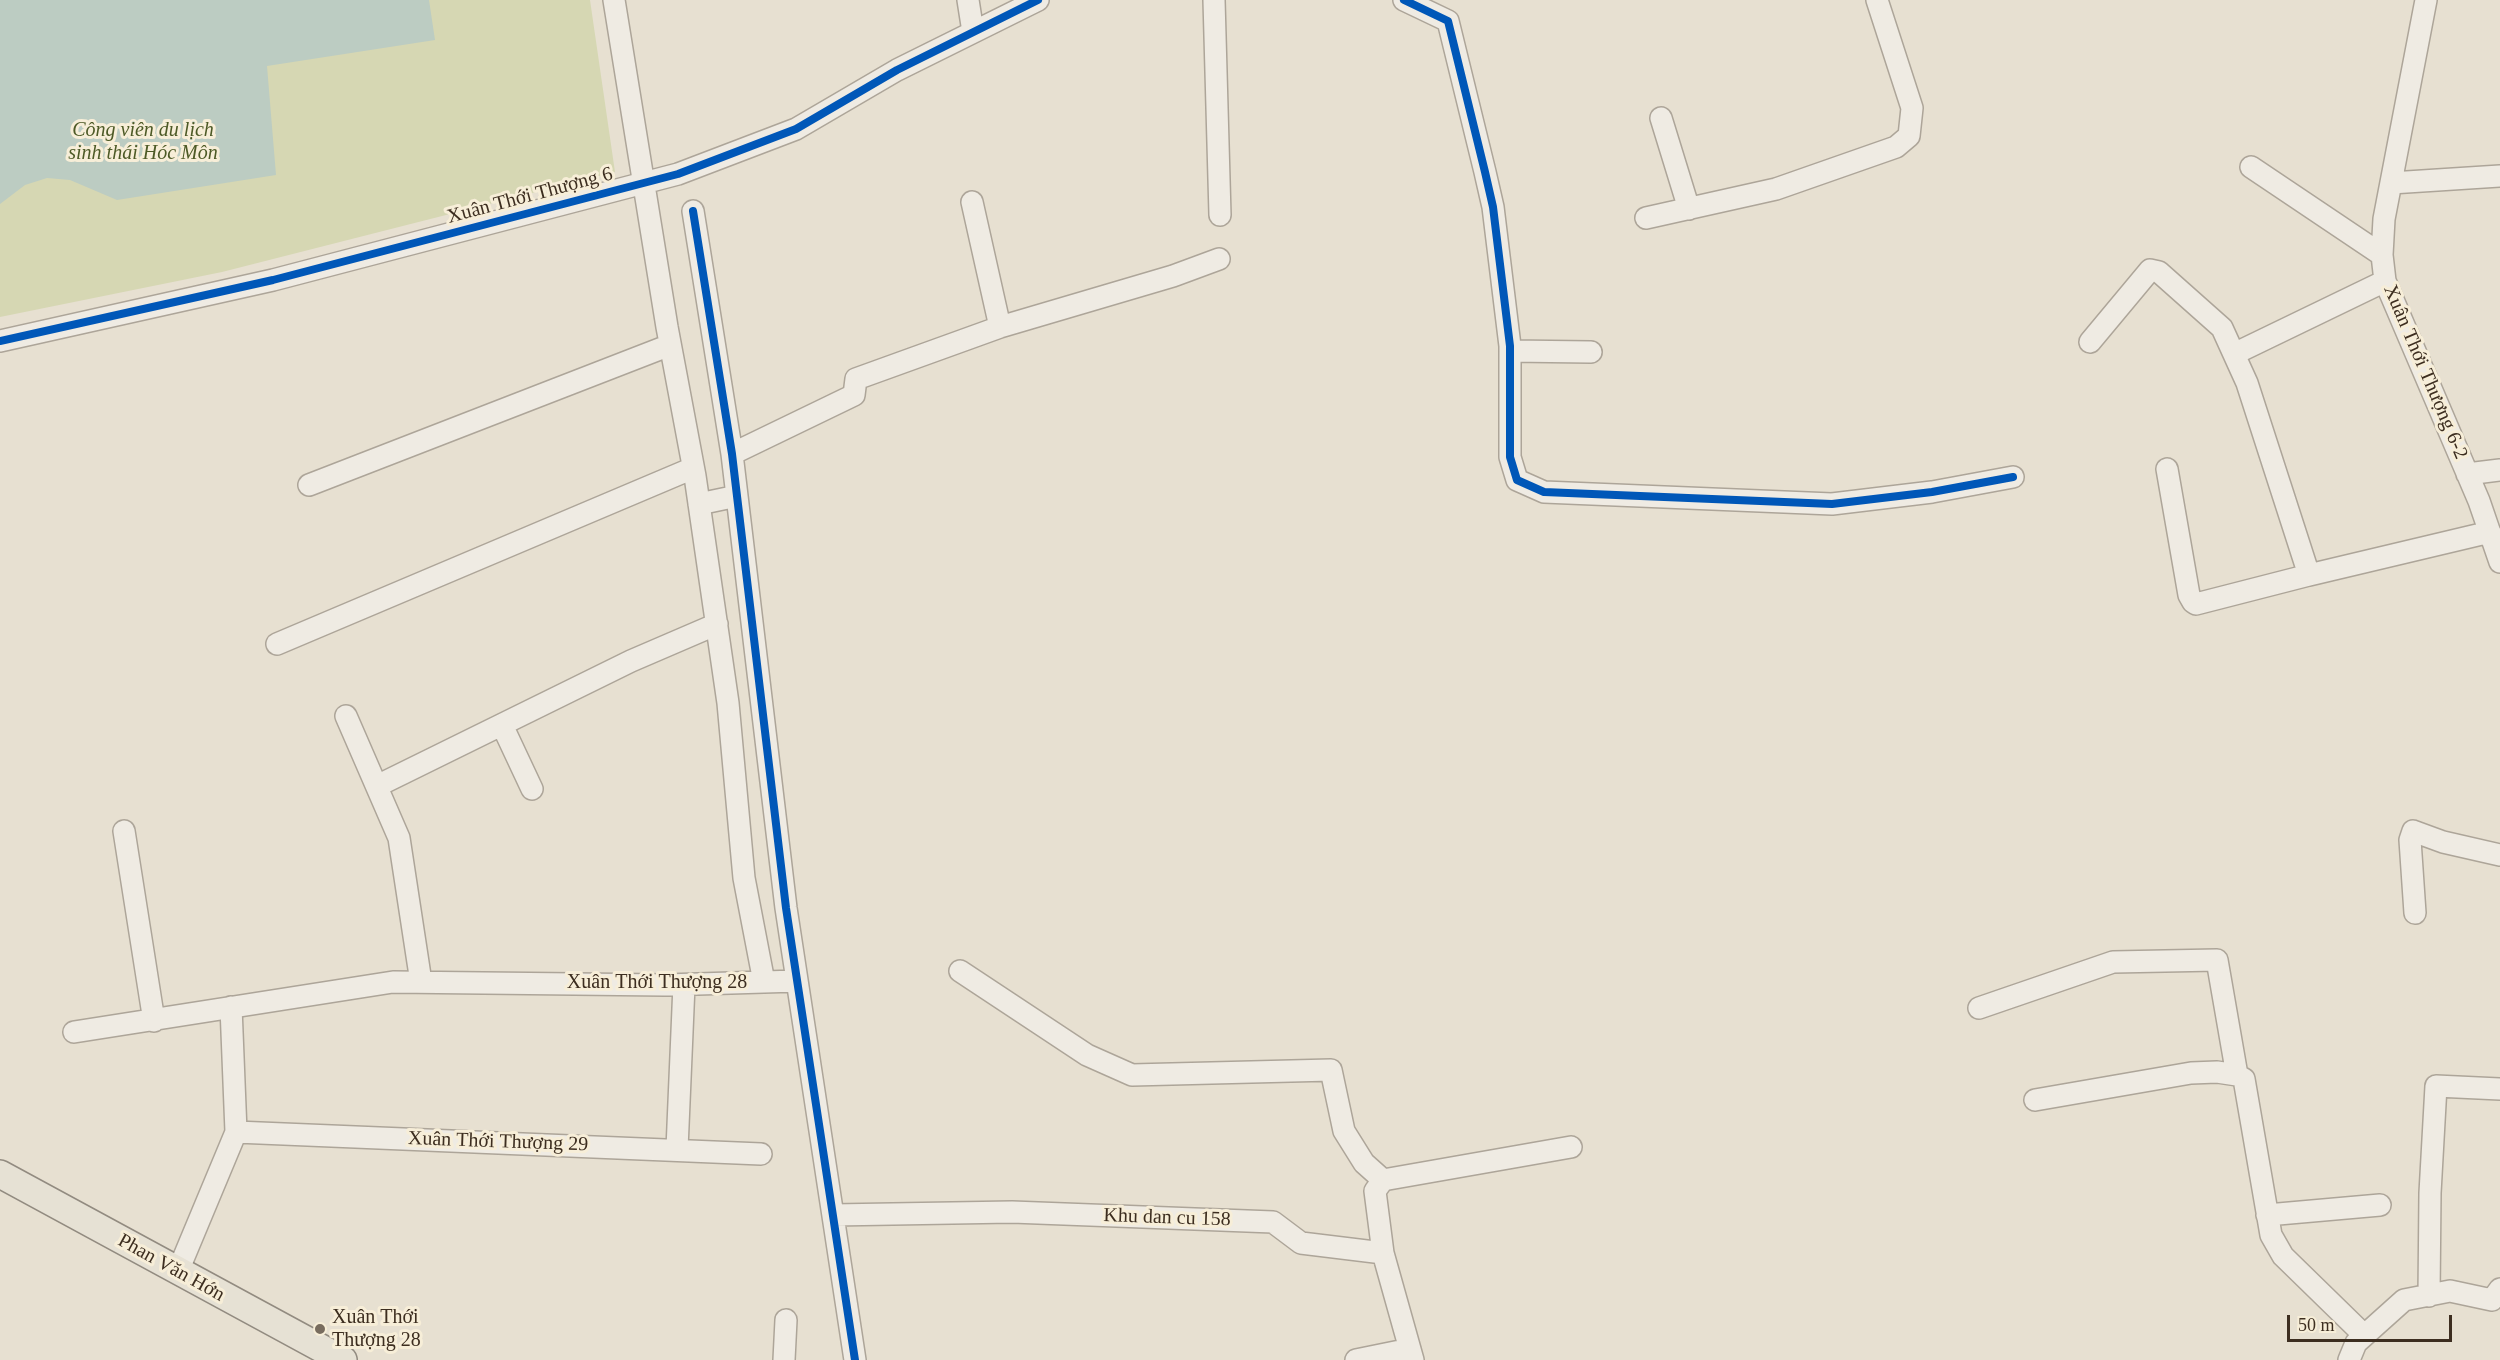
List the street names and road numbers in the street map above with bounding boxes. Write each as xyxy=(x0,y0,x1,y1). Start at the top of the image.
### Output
street label: Xuân Thới Thượng 6 xyxy=(445,162,615,230)
street label: Xuân Thới Thượng 6-2 xyxy=(2377,281,2473,463)
street label: Xuân Thới Thượng 28 xyxy=(567,971,747,995)
street label: Xuân Thới Thượng 29 xyxy=(407,1127,589,1157)
street label: Khu dan cu 158 xyxy=(1103,1204,1231,1232)
street label: Phan Văn Hớn xyxy=(113,1229,229,1307)

